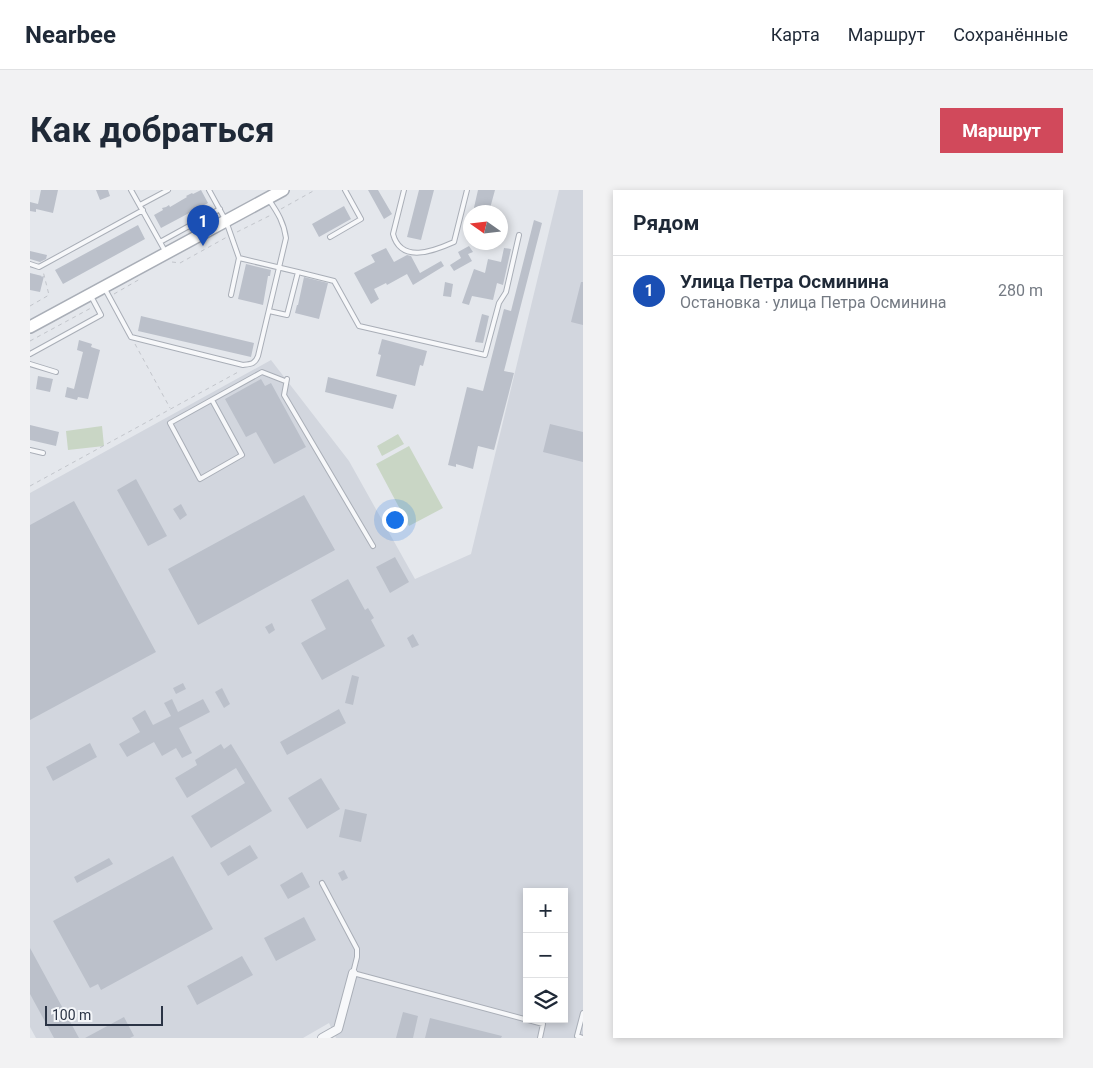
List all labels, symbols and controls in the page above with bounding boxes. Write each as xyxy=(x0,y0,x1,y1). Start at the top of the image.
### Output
text: Nearbee xyxy=(25,21,116,49)
text: Карта xyxy=(771,24,820,45)
text: Маршрут xyxy=(848,24,925,45)
text: Сохранённые xyxy=(953,24,1068,45)
button: Маршрут xyxy=(940,108,1063,153)
text: Как добраться xyxy=(30,110,275,151)
pin: 1 xyxy=(187,205,219,246)
north arrow xyxy=(463,205,508,250)
text: Рядом xyxy=(633,211,699,235)
text: Улица Петра Осминина xyxy=(680,270,889,293)
text: 1 xyxy=(644,281,654,300)
text: 280 m xyxy=(998,281,1043,300)
text: Остановка · улица Петра Осминина xyxy=(680,293,947,312)
your location xyxy=(382,507,408,533)
map controls xyxy=(523,888,568,1023)
button: + xyxy=(523,888,568,933)
button: − xyxy=(523,933,568,978)
button: layers xyxy=(523,978,568,1023)
scale bar xyxy=(45,1003,162,1026)
text: 100 m xyxy=(52,1007,91,1023)

